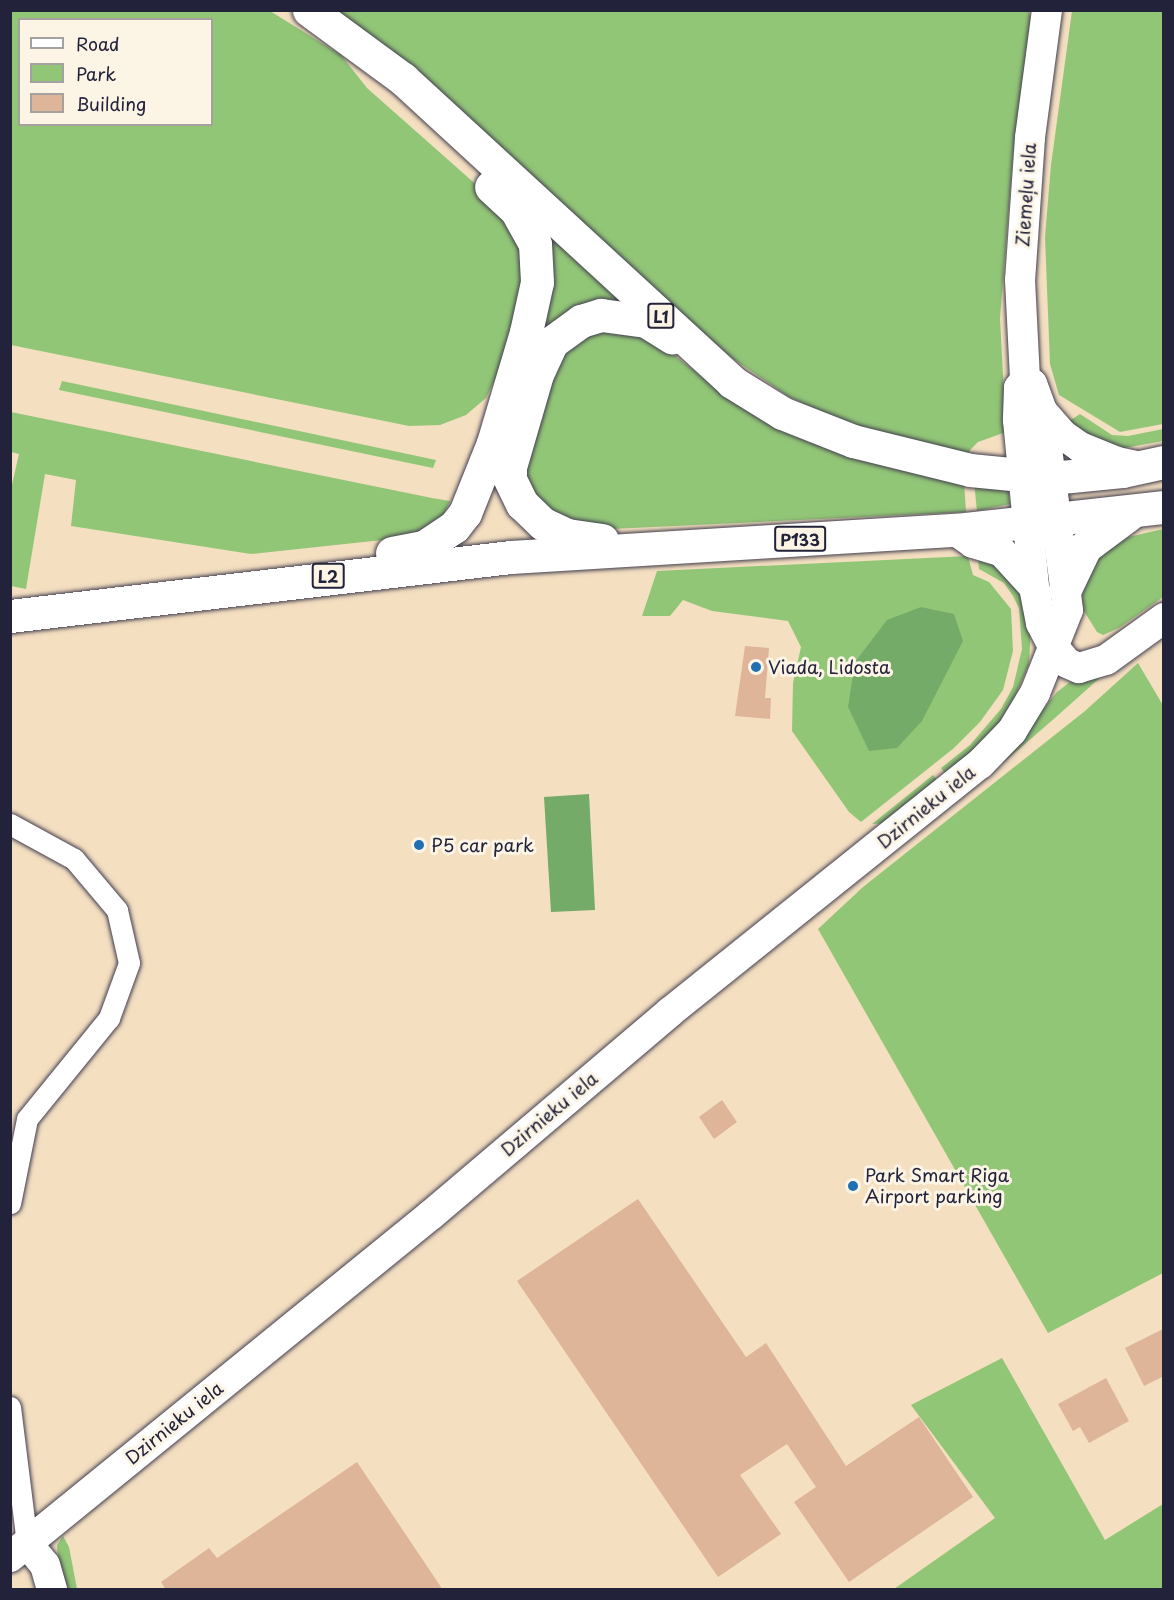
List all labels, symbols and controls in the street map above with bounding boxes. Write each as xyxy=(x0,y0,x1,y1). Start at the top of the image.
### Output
legend xyxy=(18,18,213,126)
text: Road xyxy=(76,30,120,57)
text: Park xyxy=(76,60,116,87)
text: Building xyxy=(76,90,146,117)
street label: Ziemeļu iela xyxy=(1012,142,1040,248)
road number: L1 xyxy=(646,303,676,329)
road number: P133 xyxy=(773,526,827,552)
road number: L2 xyxy=(312,563,344,589)
place label: Viada, Lidosta xyxy=(768,656,891,678)
marker: Viada, Lidosta xyxy=(749,660,763,674)
street label: Dzirnieku iela xyxy=(873,761,979,853)
place label: P5 car park xyxy=(431,834,535,856)
marker: P5 car park xyxy=(412,838,426,852)
street label: Dzirnieku iela xyxy=(496,1067,602,1161)
place label: Park Smart Riga Airport parking xyxy=(865,1165,1010,1208)
marker: Park Smart Riga Airport parking xyxy=(846,1179,860,1193)
street label: Dzirnieku iela xyxy=(121,1377,227,1469)

